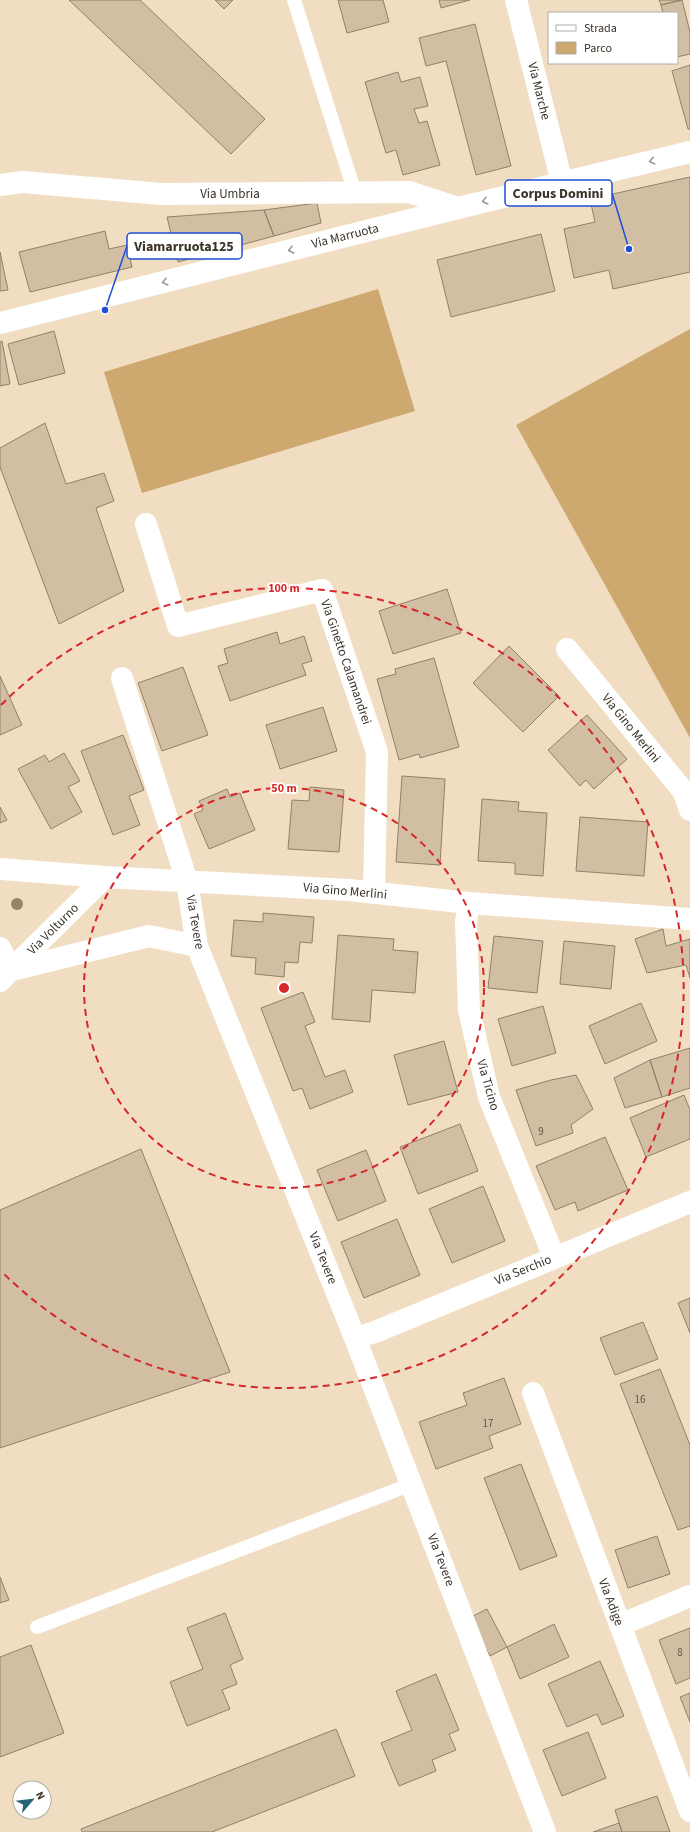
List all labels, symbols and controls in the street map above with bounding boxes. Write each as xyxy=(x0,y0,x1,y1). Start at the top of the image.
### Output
legend xyxy=(548,12,678,64)
text: Strada xyxy=(584,20,617,37)
text: Parco xyxy=(584,40,612,57)
street label: Via Marche xyxy=(523,60,555,122)
one-way arrow xyxy=(649,157,655,165)
callout: Corpus Domini xyxy=(505,180,612,206)
text: Corpus Domini xyxy=(513,184,604,204)
street label: Via Umbria xyxy=(200,185,260,203)
one-way arrow xyxy=(482,196,489,205)
street label: Via Marruota xyxy=(310,219,380,253)
callout: Viamarruota125 xyxy=(127,233,242,259)
text: Viamarruota125 xyxy=(133,237,234,257)
one-way arrow xyxy=(288,245,294,253)
one-way arrow xyxy=(162,277,168,285)
text: 100 m xyxy=(268,580,300,597)
street label: Via Ginetto Calamandrei xyxy=(316,597,376,727)
street label: Via Gino Merlini xyxy=(597,690,665,766)
text: 50 m xyxy=(271,780,297,797)
street label: Via Gino Merlini xyxy=(302,878,388,904)
street label: Via Tevere xyxy=(181,893,209,951)
street label: Via Volturno xyxy=(23,899,83,959)
centre of rings xyxy=(277,981,291,995)
street label: Via Ticino xyxy=(472,1057,504,1113)
house number: 9 xyxy=(538,1124,544,1139)
street label: Via Tevere xyxy=(304,1229,342,1287)
street label: Via Serchio xyxy=(492,1250,554,1290)
house number: 16 xyxy=(635,1392,646,1407)
house number: 17 xyxy=(483,1416,493,1431)
street label: Via Tevere xyxy=(423,1531,459,1589)
street label: Via Adige xyxy=(594,1576,628,1628)
house number: 8 xyxy=(677,1645,683,1660)
north arrow xyxy=(12,1780,52,1820)
text: N xyxy=(32,1789,49,1802)

